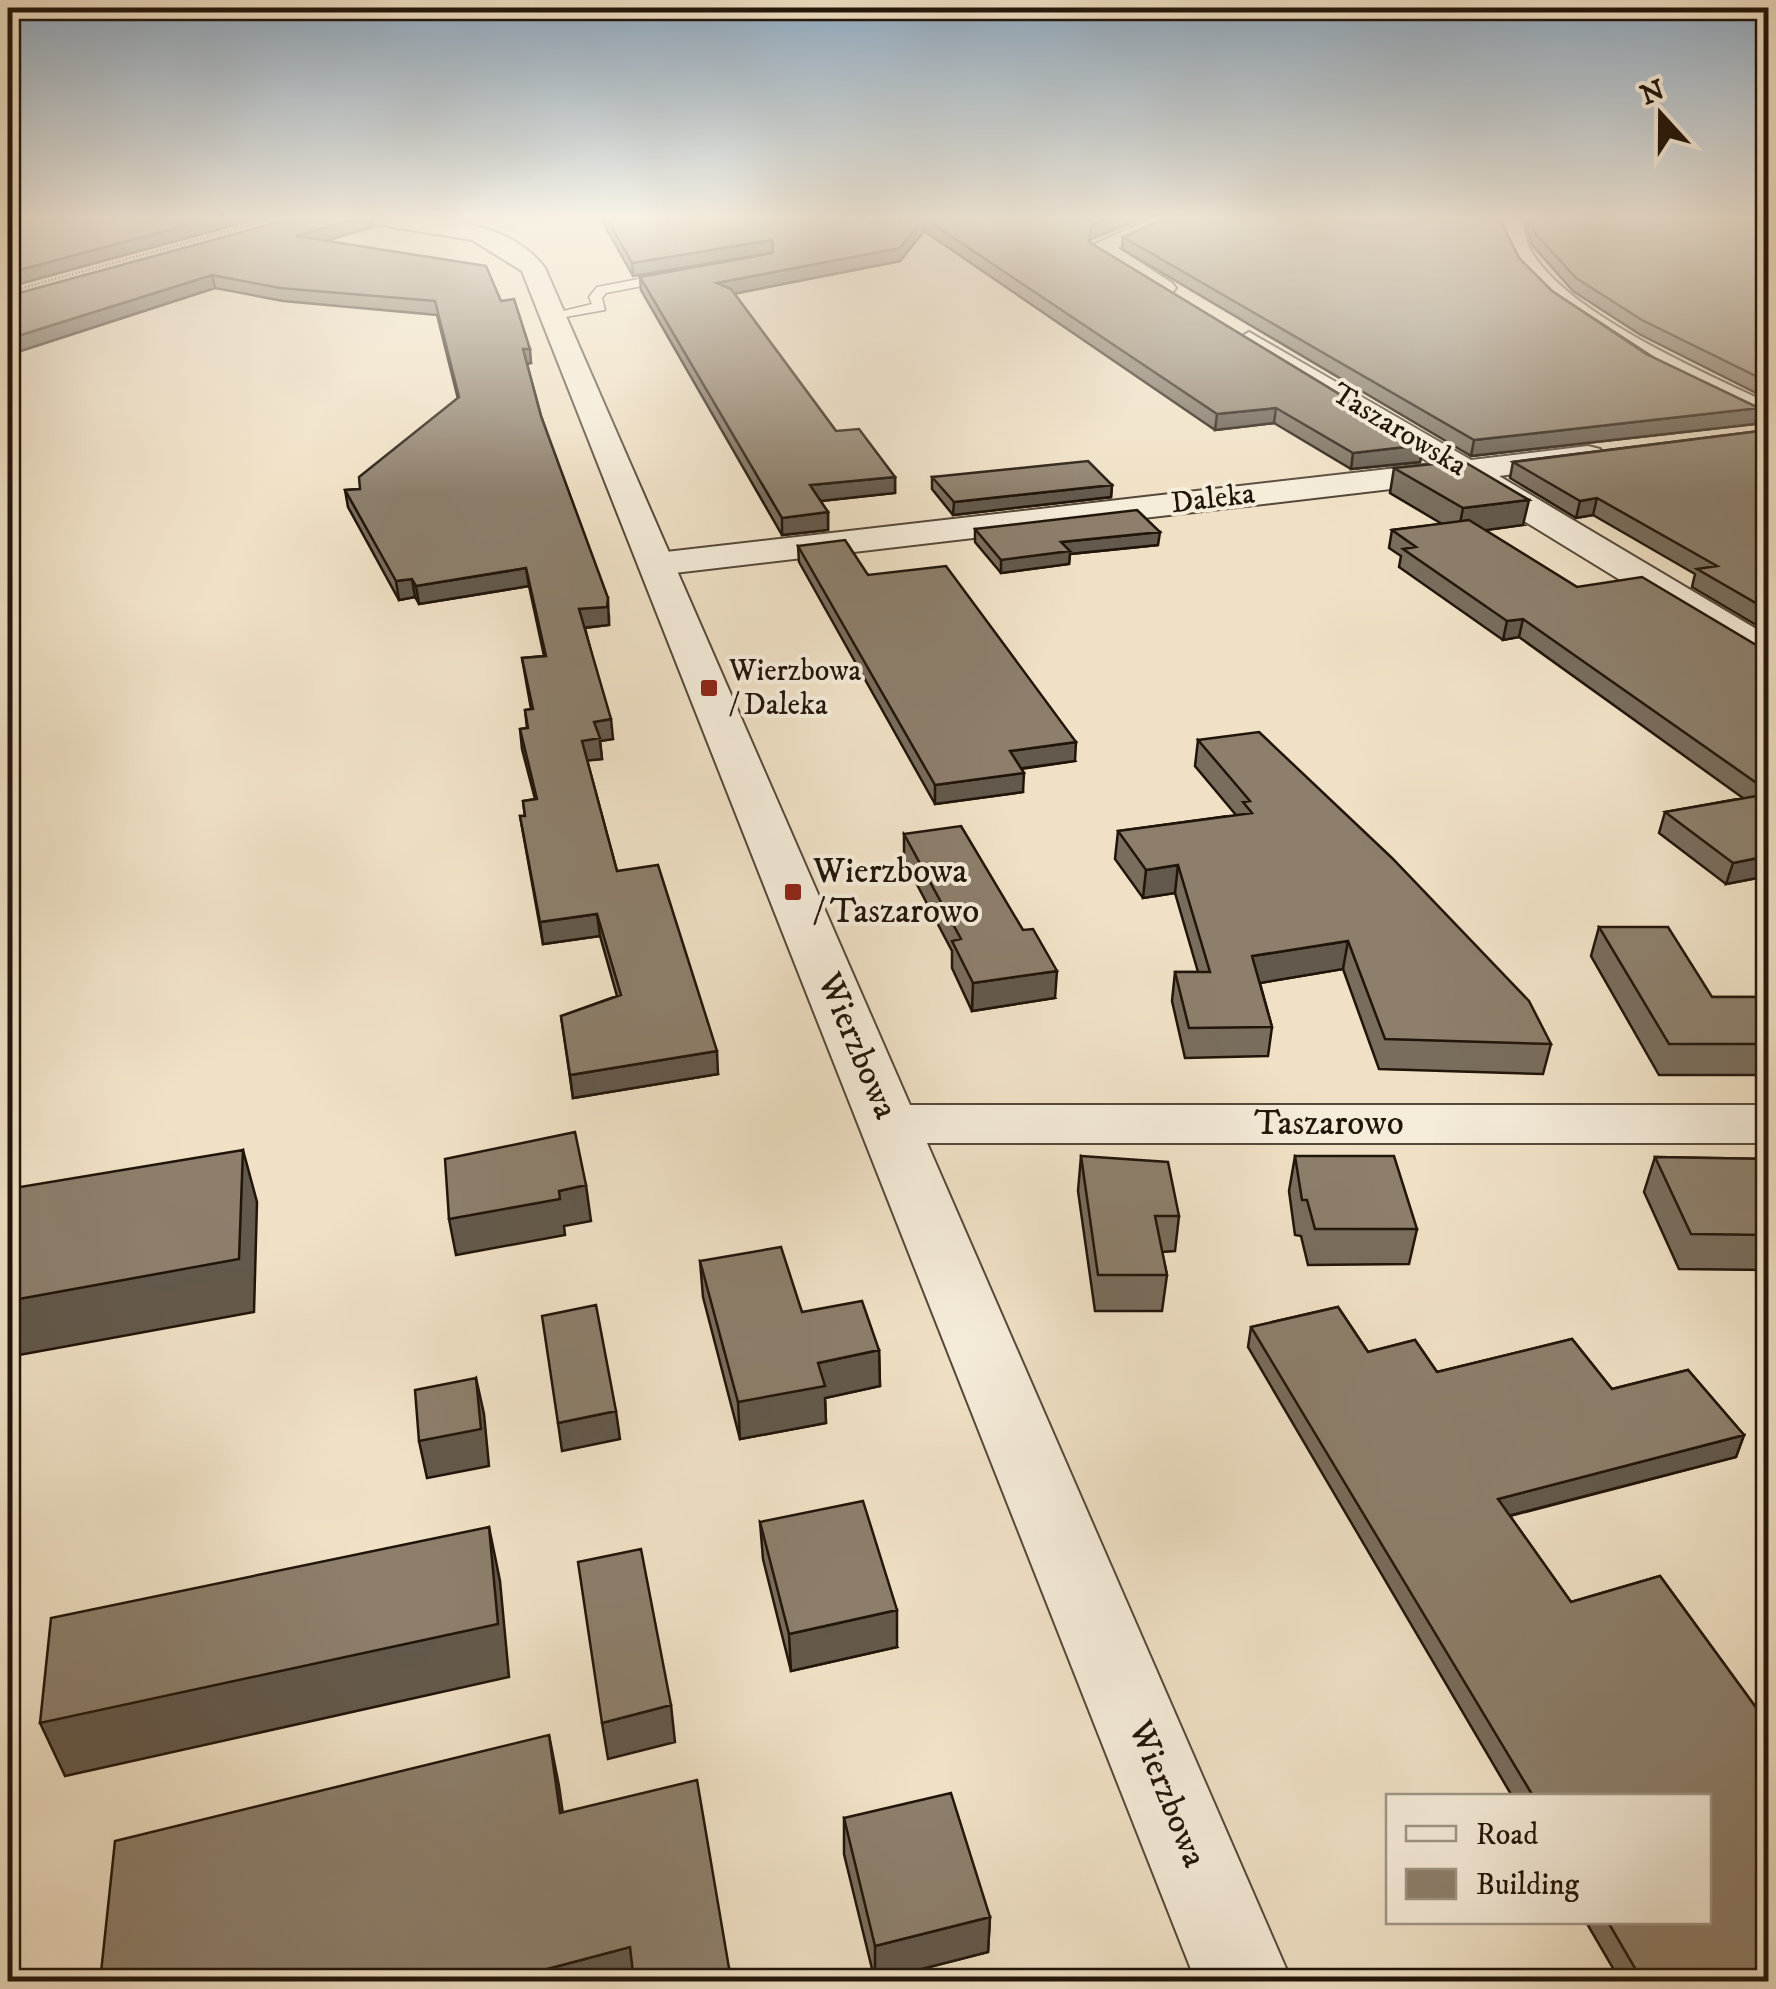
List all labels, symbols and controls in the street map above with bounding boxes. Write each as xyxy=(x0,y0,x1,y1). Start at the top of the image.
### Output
north arrow xyxy=(1611,65,1711,165)
text: N xyxy=(1636,73,1670,114)
street label: Taszarowska xyxy=(1325,375,1473,485)
street label: Daleka xyxy=(1169,475,1257,522)
place label: Wierzbowa / Daleka xyxy=(728,653,862,724)
marker: Wierzbowa / Daleka xyxy=(698,677,720,699)
place label: Wierzbowa / Taszarowo xyxy=(812,850,979,934)
marker: Wierzbowa / Taszarowo xyxy=(782,881,804,903)
street label: Wierzbowa xyxy=(806,965,907,1126)
street label: Taszarowo xyxy=(1254,1102,1404,1146)
street label: Wierzbowa xyxy=(1117,1713,1216,1874)
legend xyxy=(1386,1794,1711,1924)
text: Road xyxy=(1476,1817,1538,1854)
text: Building xyxy=(1476,1867,1580,1904)

